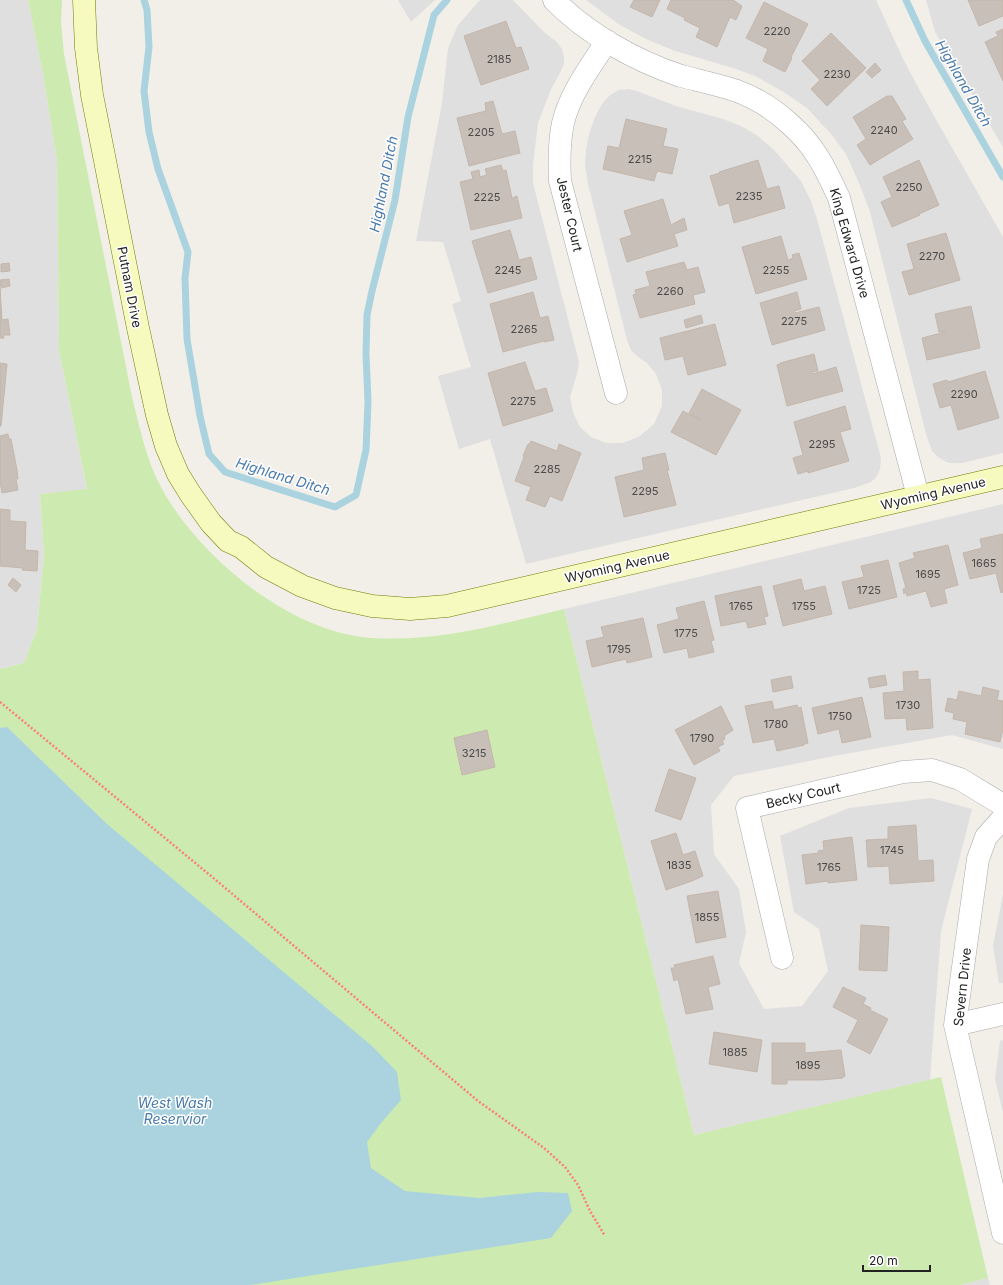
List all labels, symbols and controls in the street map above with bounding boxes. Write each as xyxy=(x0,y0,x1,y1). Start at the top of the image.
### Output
house number: 2220 xyxy=(763,24,791,38)
water label: Highland Ditch xyxy=(932,36,996,130)
house number: 2185 xyxy=(487,52,512,66)
house number: 2230 xyxy=(823,67,851,81)
house number: 2240 xyxy=(870,123,898,137)
house number: 2205 xyxy=(467,125,495,139)
water label: Highland Ditch xyxy=(365,134,401,234)
house number: 2215 xyxy=(628,152,653,166)
street label: Jester Court xyxy=(554,175,586,253)
house number: 2250 xyxy=(895,180,923,194)
street label: King Edward Drive xyxy=(827,186,873,300)
house number: 2235 xyxy=(736,189,763,203)
house number: 2225 xyxy=(474,190,501,204)
street label: Putnam Drive xyxy=(114,245,146,329)
house number: 2270 xyxy=(919,249,945,263)
house number: 2245 xyxy=(494,263,522,277)
house number: 2255 xyxy=(763,263,790,277)
house number: 2260 xyxy=(656,284,684,298)
house number: 2275 xyxy=(781,314,807,328)
house number: 2265 xyxy=(511,322,538,336)
house number: 2290 xyxy=(950,387,978,401)
house number: 2275 xyxy=(510,394,536,408)
house number: 2295 xyxy=(809,437,836,451)
water label: Highland Ditch xyxy=(234,454,332,498)
house number: 2285 xyxy=(534,462,561,476)
street label: Wyoming Avenue xyxy=(879,473,987,513)
house number: 2295 xyxy=(632,484,659,498)
street label: Wyoming Avenue xyxy=(563,546,671,586)
house number: 1665 xyxy=(972,556,997,570)
house number: 1695 xyxy=(916,567,941,581)
house number: 1725 xyxy=(857,583,881,597)
house number: 1765 xyxy=(729,599,753,613)
house number: 1755 xyxy=(792,599,816,613)
house number: 1775 xyxy=(674,626,698,640)
house number: 1795 xyxy=(607,642,631,656)
house number: 1730 xyxy=(896,698,920,712)
house number: 1750 xyxy=(828,709,852,723)
house number: 1780 xyxy=(764,717,788,731)
house number: 1790 xyxy=(690,731,714,745)
house number: 3215 xyxy=(462,746,487,760)
street label: Becky Court xyxy=(764,779,842,811)
house number: 1745 xyxy=(880,843,904,857)
house number: 1835 xyxy=(667,858,692,872)
house number: 1765 xyxy=(817,860,841,874)
house number: 1855 xyxy=(695,910,720,924)
street label: Severn Drive xyxy=(950,947,974,1027)
house number: 1885 xyxy=(723,1045,748,1059)
house number: 1895 xyxy=(796,1058,821,1072)
water label: West Wash Reservior xyxy=(138,1094,212,1127)
scale bar xyxy=(863,1247,930,1273)
text: 20 m xyxy=(869,1253,898,1268)

